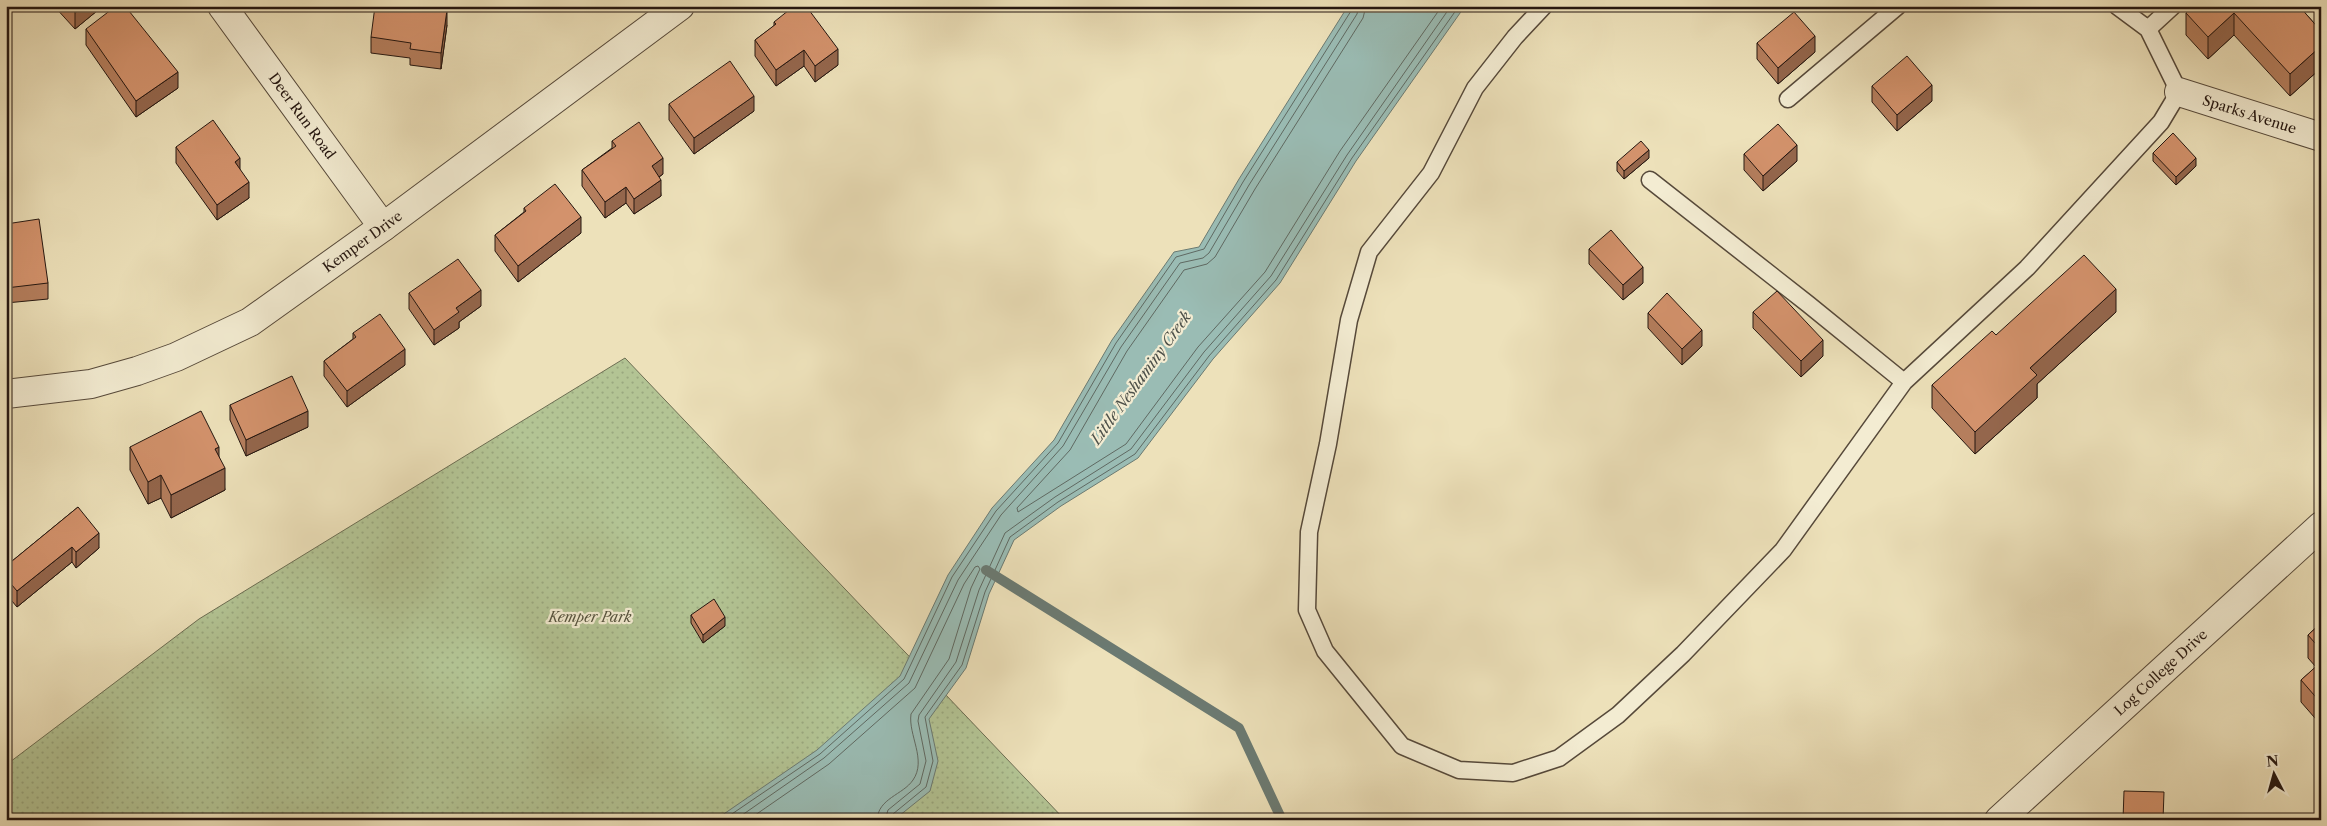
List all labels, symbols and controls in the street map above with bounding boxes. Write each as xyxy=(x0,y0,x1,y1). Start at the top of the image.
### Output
street label: Deer Run Road xyxy=(265,69,340,163)
street label: Sparks Avenue xyxy=(2200,91,2299,138)
street label: Kemper Drive xyxy=(319,207,406,276)
water label: Little Neshaminy Creek xyxy=(1085,307,1195,449)
park label: Kemper Park xyxy=(547,608,632,626)
street label: Log College Drive xyxy=(2110,625,2211,719)
north arrow xyxy=(2250,748,2300,798)
text: N xyxy=(2266,751,2280,771)

